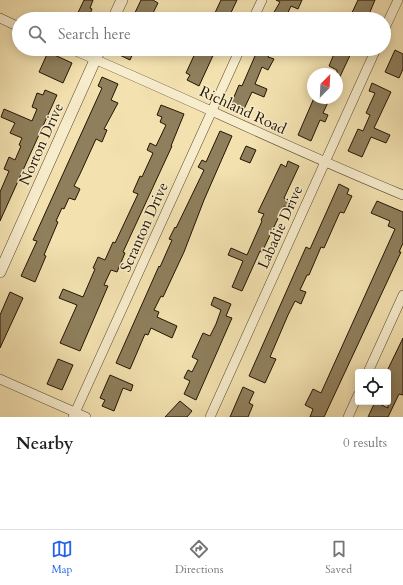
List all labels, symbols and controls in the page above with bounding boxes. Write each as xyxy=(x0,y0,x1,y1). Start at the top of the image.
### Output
search box xyxy=(12,12,391,56)
icon: search xyxy=(26,23,48,45)
text: Search here xyxy=(58,24,131,44)
north arrow xyxy=(307,68,343,104)
street label: Richland Road xyxy=(196,81,290,139)
street label: Norton Drive xyxy=(14,100,68,188)
street label: Scranton Drive xyxy=(115,179,173,275)
street label: Labadie Drive xyxy=(253,182,307,272)
map controls xyxy=(355,369,391,405)
button: locate xyxy=(355,369,391,405)
text: Nearby xyxy=(16,432,73,455)
text: 0 results xyxy=(343,434,387,452)
tab: Map xyxy=(51,538,73,577)
tab: Directions xyxy=(175,538,223,577)
tab: Saved xyxy=(325,538,352,577)

